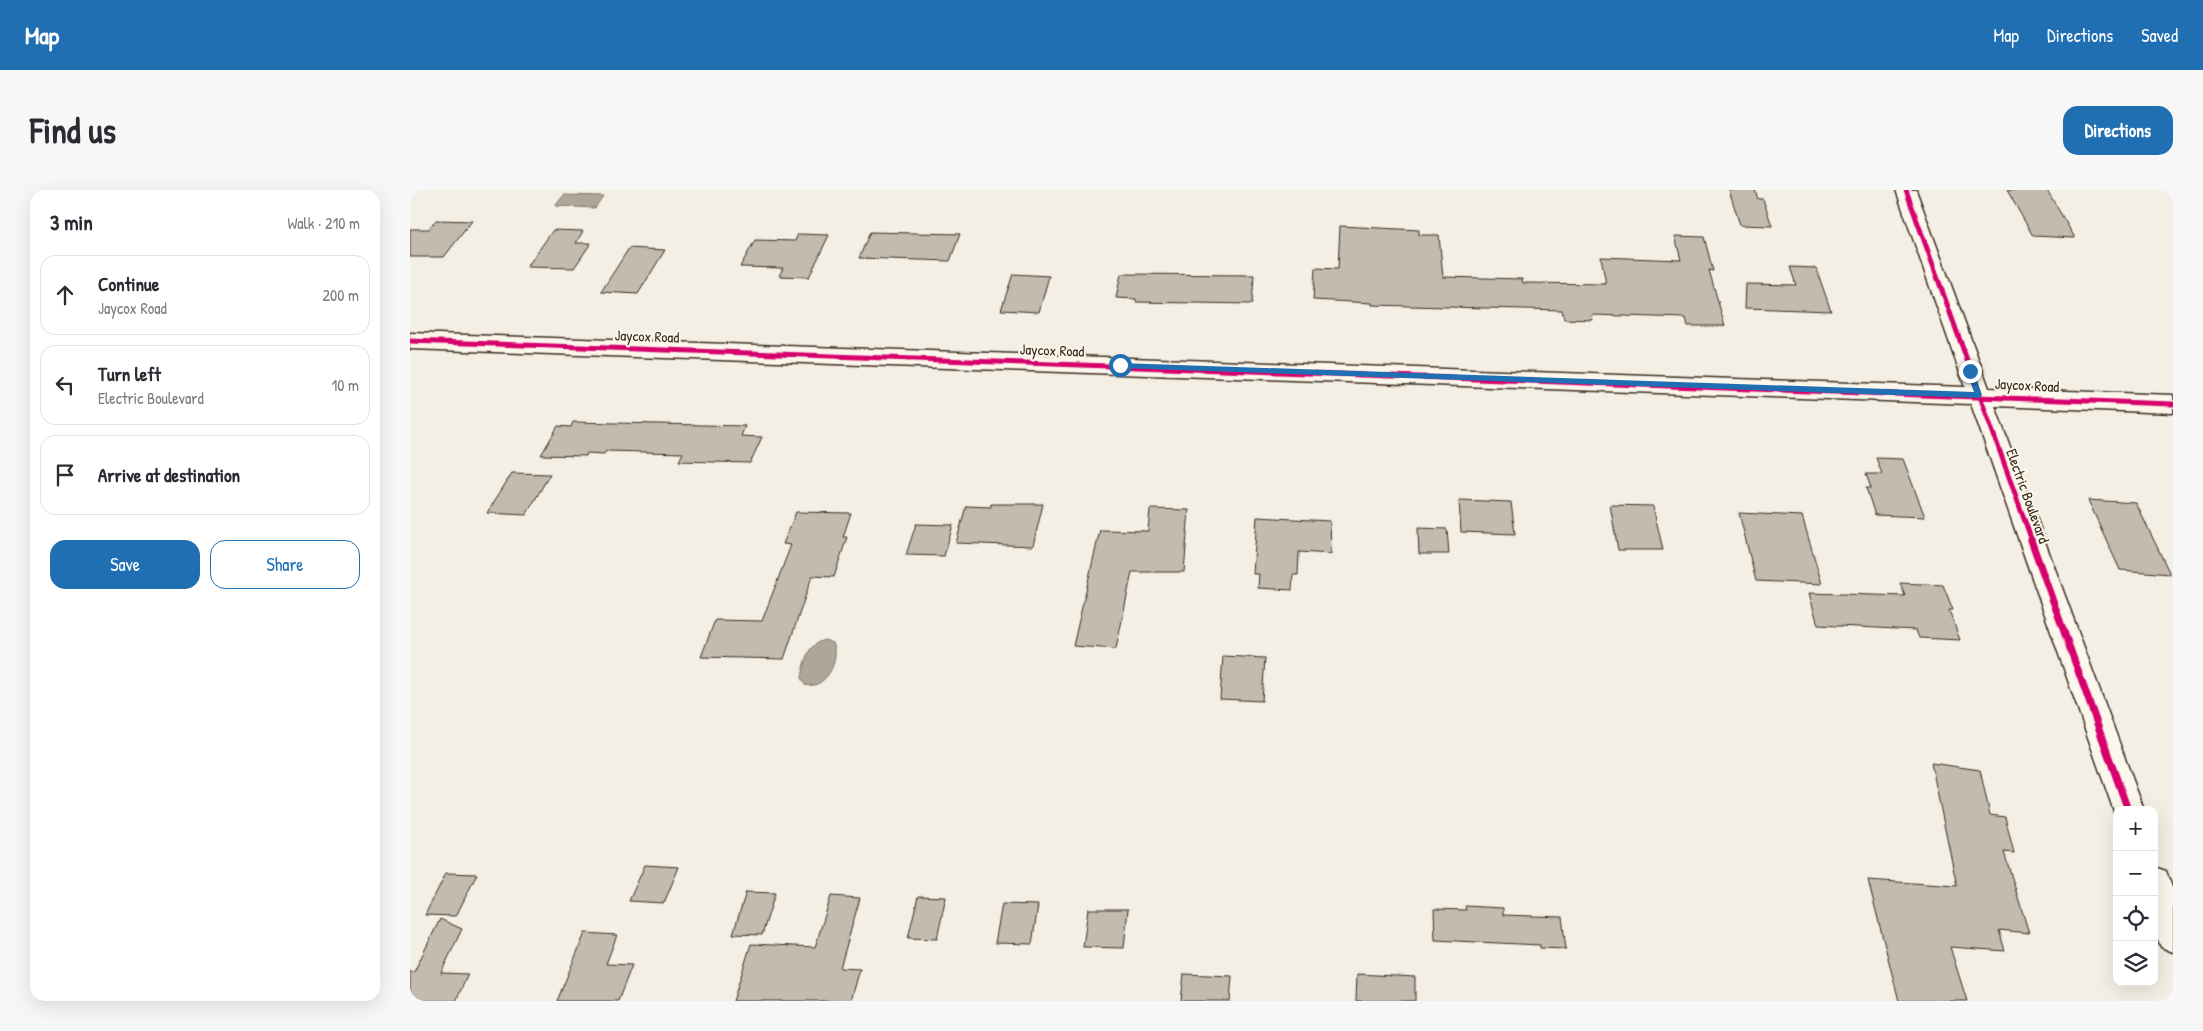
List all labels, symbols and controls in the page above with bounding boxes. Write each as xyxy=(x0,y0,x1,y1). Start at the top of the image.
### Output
text: Map xyxy=(25,19,59,51)
text: Map xyxy=(1994,23,2019,48)
text: Directions xyxy=(2047,23,2113,48)
text: Saved xyxy=(2141,23,2178,48)
button: Directions xyxy=(2063,106,2173,155)
text: Find us xyxy=(30,107,116,154)
text: 3 min xyxy=(50,208,93,237)
text: Walk · 210 m xyxy=(287,212,360,234)
text: Continue xyxy=(98,271,159,297)
icon: ahead xyxy=(51,281,79,309)
text: 200 m xyxy=(323,284,359,306)
text: Jaycox Road xyxy=(98,297,167,319)
street label: Jaycox Road xyxy=(614,324,680,348)
street label: Jaycox Road xyxy=(1019,338,1085,362)
route start xyxy=(1109,354,1132,377)
route end xyxy=(1959,360,1982,383)
text: Turn left xyxy=(98,361,161,387)
icon: left xyxy=(51,371,79,399)
street label: Jaycox Road xyxy=(1994,373,2060,397)
text: 10 m xyxy=(331,374,359,396)
text: Electric Boulevard xyxy=(98,387,204,409)
street label: Electric Boulevard xyxy=(2001,446,2055,546)
icon: arrive xyxy=(51,461,79,489)
text: Arrive at destination xyxy=(98,462,240,488)
button: Save xyxy=(50,540,200,589)
button: Share xyxy=(210,540,360,589)
map controls xyxy=(2113,806,2158,986)
button: + xyxy=(2113,806,2158,851)
button: − xyxy=(2113,851,2158,896)
button: locate xyxy=(2113,896,2158,941)
button: layers xyxy=(2113,941,2158,986)

